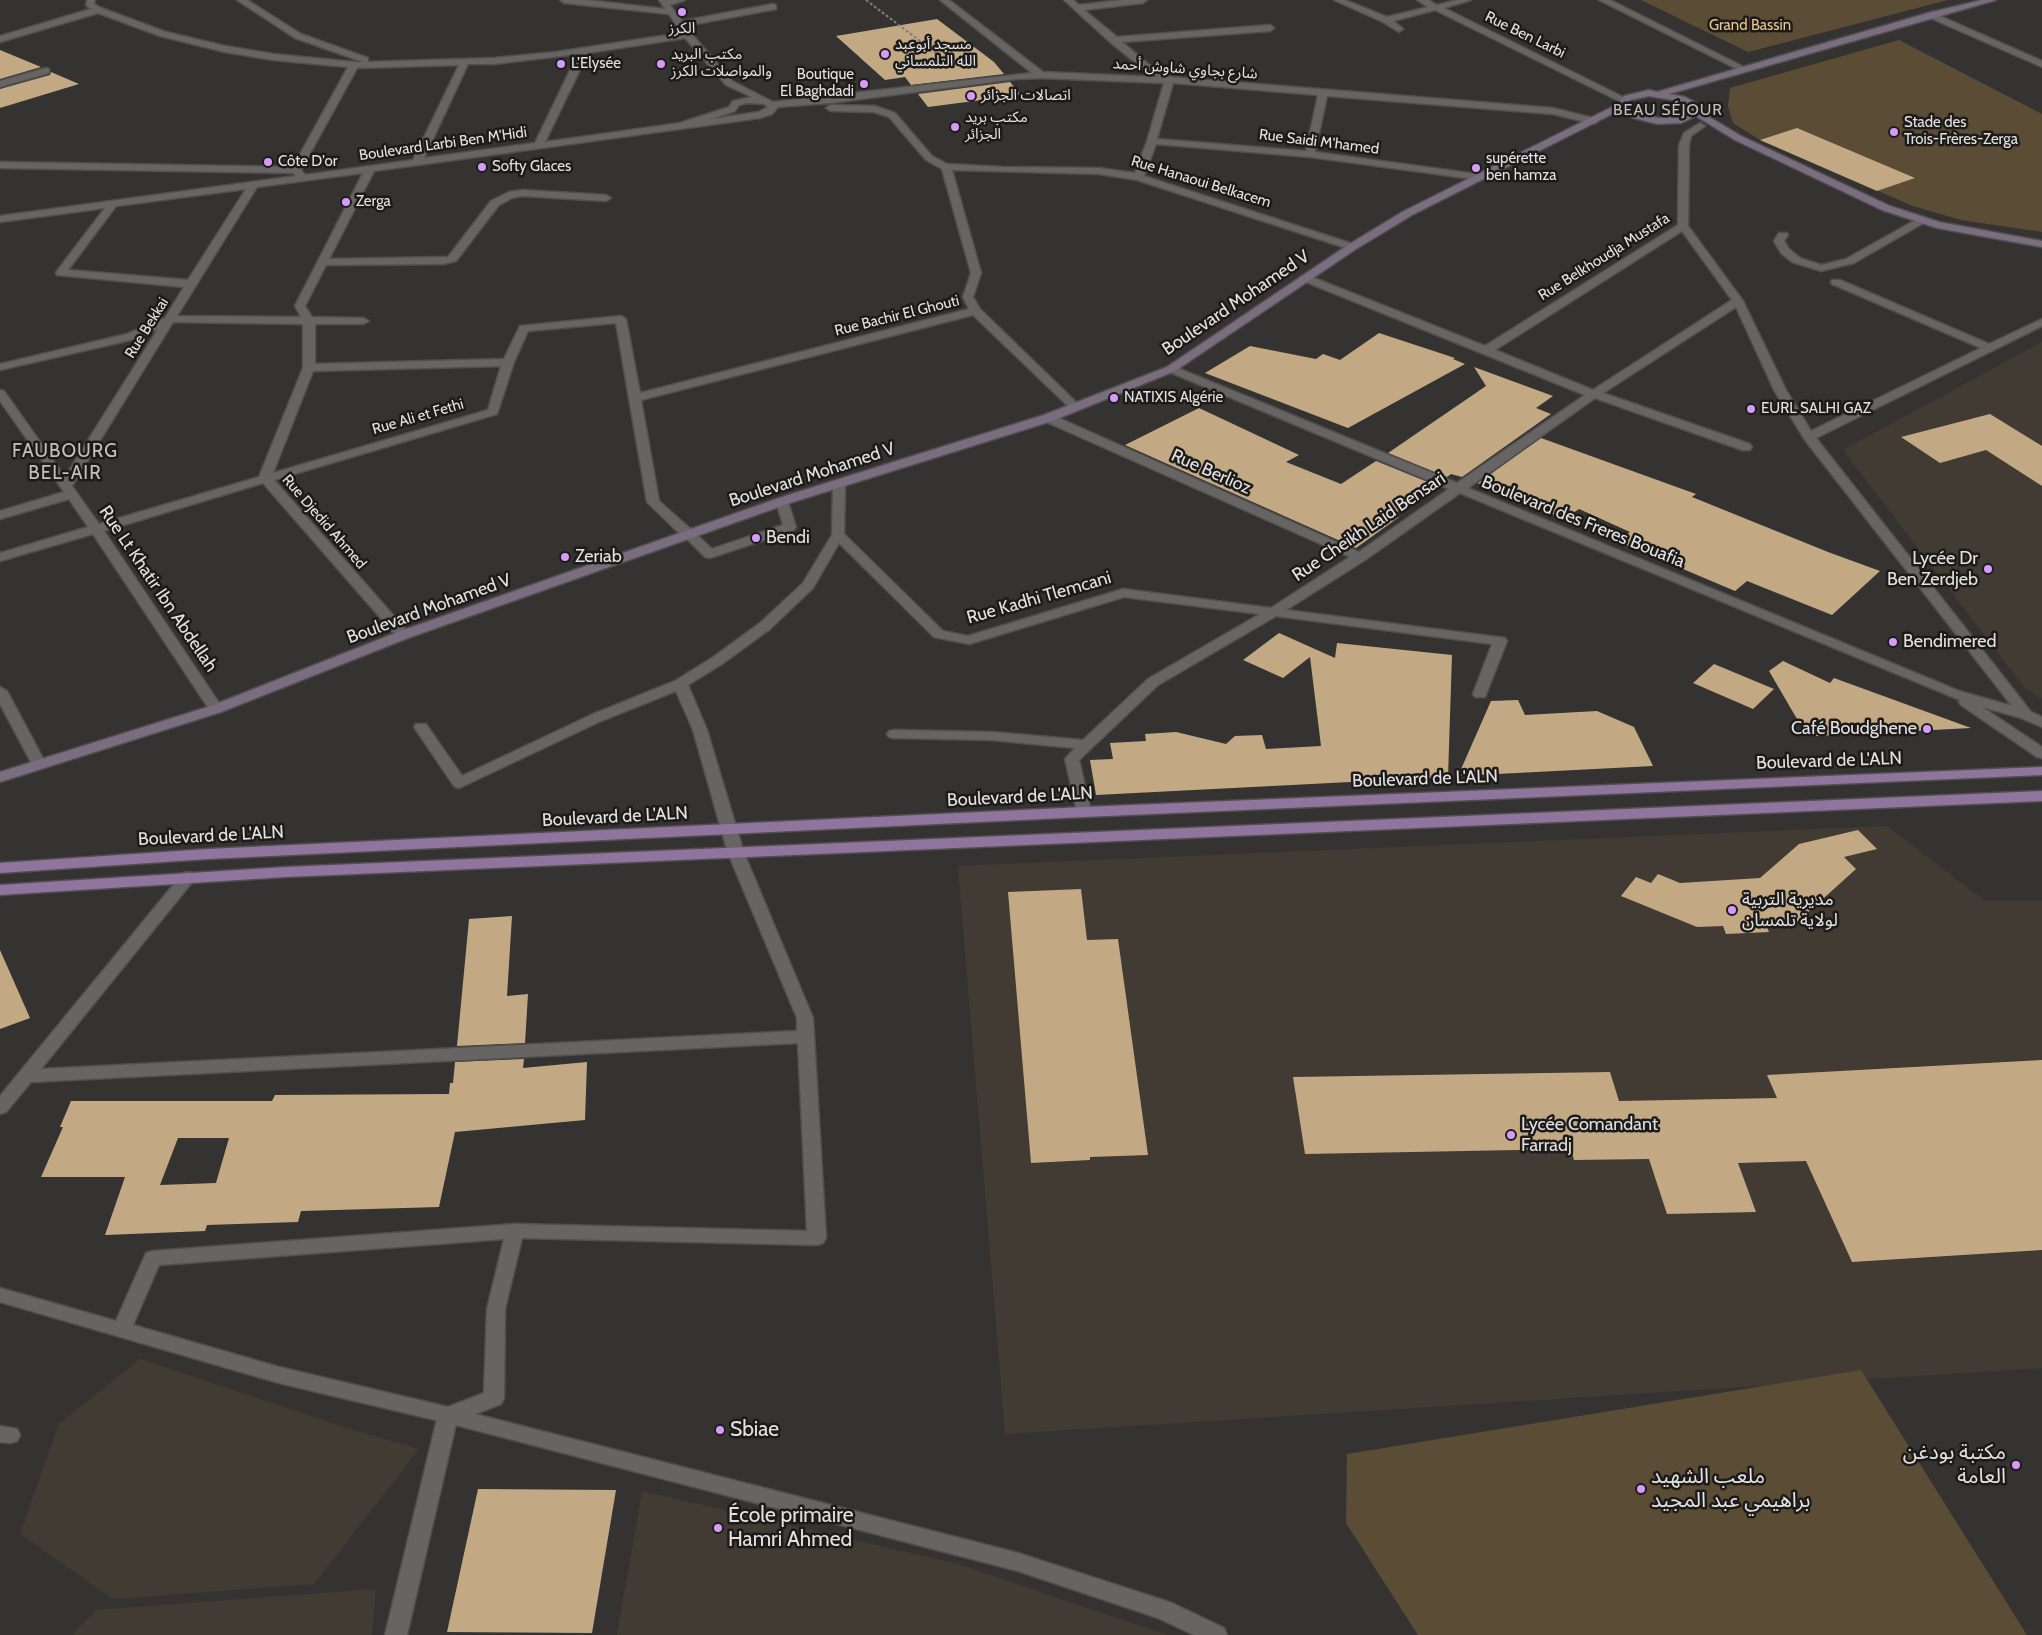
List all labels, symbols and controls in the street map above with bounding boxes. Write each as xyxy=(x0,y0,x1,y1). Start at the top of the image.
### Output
marker: الكرز xyxy=(676,6,688,18)
street label: Rue Ben Larbi xyxy=(1482,8,1568,62)
park label: Grand Bassin xyxy=(1709,17,1791,35)
place label: الكرز xyxy=(669,20,695,38)
place label: مسجد أبوعبد الله التلمساني xyxy=(895,36,976,71)
place label: مكتب البريد والمواصلات الكرز xyxy=(671,46,772,81)
marker: مسجد أبوعبد الله التلمساني xyxy=(879,48,891,60)
place label: L’Elysée xyxy=(571,55,621,73)
street label: شارع بجاوي شاوش أحمد xyxy=(1112,55,1258,83)
marker: L’Elysée xyxy=(555,58,567,70)
marker: مكتب البريد والمواصلات الكرز xyxy=(655,58,667,70)
place label: Boutique El Baghdadi xyxy=(780,66,854,101)
marker: Boutique El Baghdadi xyxy=(858,78,870,90)
place label: اتصالات الجزائر xyxy=(981,87,1071,105)
marker: اتصالات الجزائر xyxy=(965,90,977,102)
district label: BEAU SÉJOUR xyxy=(1612,100,1724,120)
place label: مكتب بريد الجزائر xyxy=(965,109,1028,144)
place label: Stade des Trois-Frères-Zerga xyxy=(1904,114,2018,149)
marker: مكتب بريد الجزائر xyxy=(949,121,961,133)
street label: Boulevard Larbi Ben M'Hidi xyxy=(358,123,528,165)
street label: Rue Saidi M'hamed xyxy=(1258,126,1380,158)
marker: Stade des Trois-Frères-Zerga xyxy=(1888,126,1900,138)
place label: supérette ben hamza xyxy=(1486,150,1557,185)
street label: Rue Hanaoui Belkacem xyxy=(1129,152,1273,212)
place label: Côte D'or xyxy=(278,153,337,171)
marker: Côte D'or xyxy=(262,156,274,168)
place label: Softy Glaces xyxy=(492,158,571,176)
marker: Softy Glaces xyxy=(476,161,488,173)
marker: supérette ben hamza xyxy=(1470,162,1482,174)
place label: Zerga xyxy=(356,193,391,211)
marker: Zerga xyxy=(340,196,352,208)
street label: Rue Belkhoudja Mustafa xyxy=(1535,209,1673,305)
street label: Boulevard Mohamed V xyxy=(1158,246,1314,360)
street label: Rue Bachir El Ghouti xyxy=(833,292,961,340)
street label: Rue Bekkai xyxy=(121,294,173,362)
place label: NATIXIS Algérie xyxy=(1124,389,1223,407)
marker: NATIXIS Algérie xyxy=(1108,392,1120,404)
street label: Rue Ali et Fethi xyxy=(370,395,466,439)
place label: EURL SALHI GAZ xyxy=(1761,400,1871,418)
marker: EURL SALHI GAZ xyxy=(1745,403,1757,415)
street label: Boulevard Mohamed V xyxy=(726,438,898,512)
district label: FAUBOURG BEL-AIR xyxy=(11,440,119,484)
street label: Rue Berlioz xyxy=(1168,445,1254,499)
street label: Rue Cheikh Laid Bensari xyxy=(1288,468,1450,586)
street label: Rue Djedid Ahmed xyxy=(278,471,370,573)
street label: Boulevard des Freres Bouafia xyxy=(1478,471,1688,573)
street label: Rue Lt Khatir Ibn Abdellah xyxy=(94,502,222,676)
place label: Bendi xyxy=(766,527,810,549)
marker: Bendi xyxy=(750,532,762,544)
place label: Zeriab xyxy=(575,546,622,568)
place label: Lycée Dr Ben Zerdjeb xyxy=(1887,548,1978,590)
marker: Zeriab xyxy=(559,551,571,563)
marker: Lycée Dr Ben Zerdjeb xyxy=(1982,563,1994,575)
street label: Rue Kadhi Tlemcani xyxy=(964,567,1114,629)
street label: Boulevard Mohamed V xyxy=(344,569,514,649)
place label: Bendimered xyxy=(1903,631,1996,653)
marker: Bendimered xyxy=(1887,636,1899,648)
place label: Café Boudghene xyxy=(1791,718,1917,740)
marker: Café Boudghene xyxy=(1921,723,1933,735)
street label: Boulevard de L'ALN xyxy=(1756,748,1902,774)
street label: Boulevard de L'ALN xyxy=(1352,766,1498,792)
street label: Boulevard de L'ALN xyxy=(947,782,1093,812)
street label: Boulevard de L'ALN xyxy=(542,802,688,832)
street label: Boulevard de L'ALN xyxy=(138,821,284,851)
place label: مديرية التربية لولاية تلمسان xyxy=(1742,889,1838,932)
marker: مديرية التربية لولاية تلمسان xyxy=(1726,904,1738,916)
place label: Lycée Comandant Farradj xyxy=(1521,1114,1658,1156)
marker: Lycée Comandant Farradj xyxy=(1505,1129,1517,1141)
place label: Sbiae xyxy=(730,1417,779,1443)
marker: Sbiae xyxy=(714,1424,726,1436)
place label: مكتبة بودغن العامة xyxy=(1903,1440,2006,1490)
marker: مكتبة بودغن العامة xyxy=(2010,1459,2022,1471)
place label: ملعب الشهيد براهيمي عبد المجيد xyxy=(1651,1464,1810,1514)
marker: ملعب الشهيد براهيمي عبد المجيد xyxy=(1635,1483,1647,1495)
place label: École primaire Hamri Ahmed xyxy=(728,1503,853,1553)
marker: École primaire Hamri Ahmed xyxy=(712,1522,724,1534)

